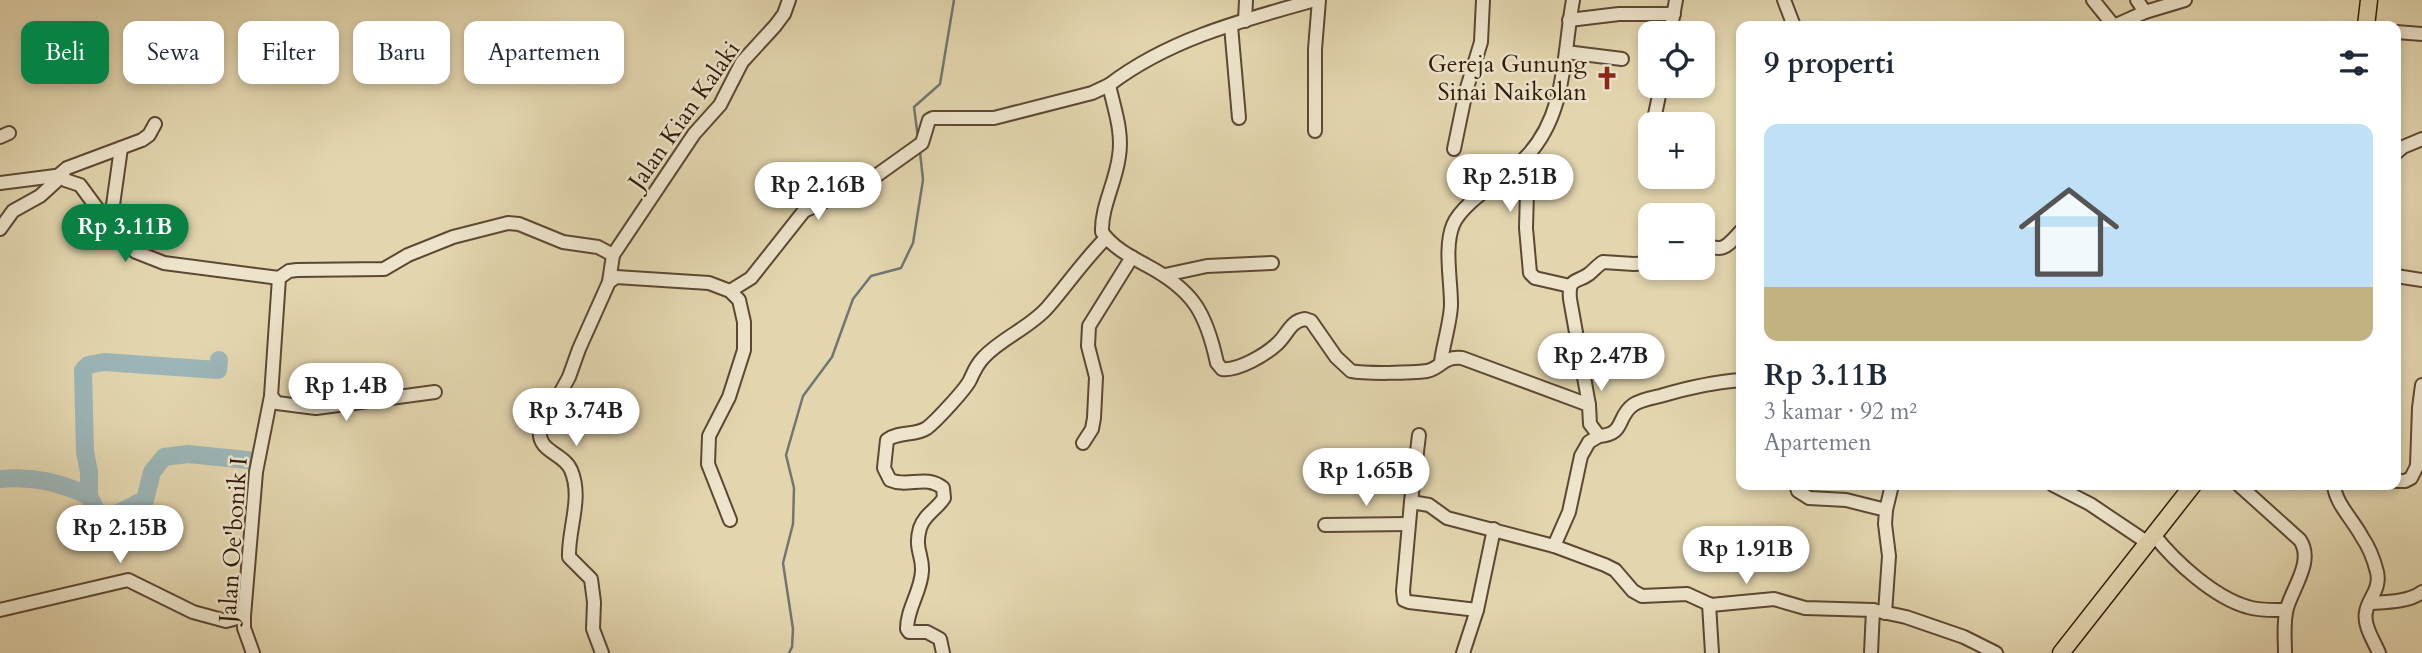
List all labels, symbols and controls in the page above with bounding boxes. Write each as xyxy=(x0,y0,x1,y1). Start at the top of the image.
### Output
chip: Beli xyxy=(21,21,109,84)
chip: Sewa xyxy=(123,21,224,84)
chip: Filter xyxy=(238,21,339,84)
chip: Baru xyxy=(353,21,450,84)
chip: Apartemen xyxy=(464,21,624,84)
map controls xyxy=(1638,21,1715,280)
button: locate xyxy=(1638,21,1715,98)
street label: Jalan Kian Kalaki xyxy=(619,34,748,199)
text: 9 properti xyxy=(1764,43,1895,84)
icon: filters xyxy=(2335,44,2373,82)
place label: Gereja Gunung Sinai Naikolan xyxy=(1428,48,1588,109)
church icon: Gereja Gunung Sinai Naikolan xyxy=(1593,64,1621,92)
button: + xyxy=(1638,112,1715,189)
pin: Rp 2.51B xyxy=(1438,154,1582,214)
text: Rp 2.51B xyxy=(1463,161,1557,192)
pin: Rp 2.16B xyxy=(746,162,890,222)
text: Rp 2.16B xyxy=(771,169,865,200)
icon: home xyxy=(2006,169,2132,295)
button: − xyxy=(1638,203,1715,280)
pin: Rp 3.11B xyxy=(53,204,197,264)
text: Rp 3.11B xyxy=(78,211,172,242)
pin: Rp 2.47B xyxy=(1529,334,1673,393)
text: Rp 2.47B xyxy=(1554,340,1648,371)
text: Rp 3.11B xyxy=(1764,355,1888,396)
pin: Rp 1.4B xyxy=(281,364,411,423)
text: Rp 1.4B xyxy=(304,370,388,401)
pin: Rp 3.74B xyxy=(504,388,648,448)
text: Rp 3.74B xyxy=(529,395,623,426)
text: 3 kamar · 92 m² xyxy=(1764,396,1917,427)
text: Apartemen xyxy=(1764,427,1872,458)
pin: Rp 1.65B xyxy=(1294,448,1438,508)
text: Rp 1.65B xyxy=(1319,455,1413,486)
street label: Jalan Oe'bonik I xyxy=(211,456,256,627)
pin: Rp 2.15B xyxy=(48,505,192,565)
text: Rp 2.15B xyxy=(73,512,167,543)
pin: Rp 1.91B xyxy=(1674,526,1818,586)
text: Rp 1.91B xyxy=(1699,533,1793,564)

